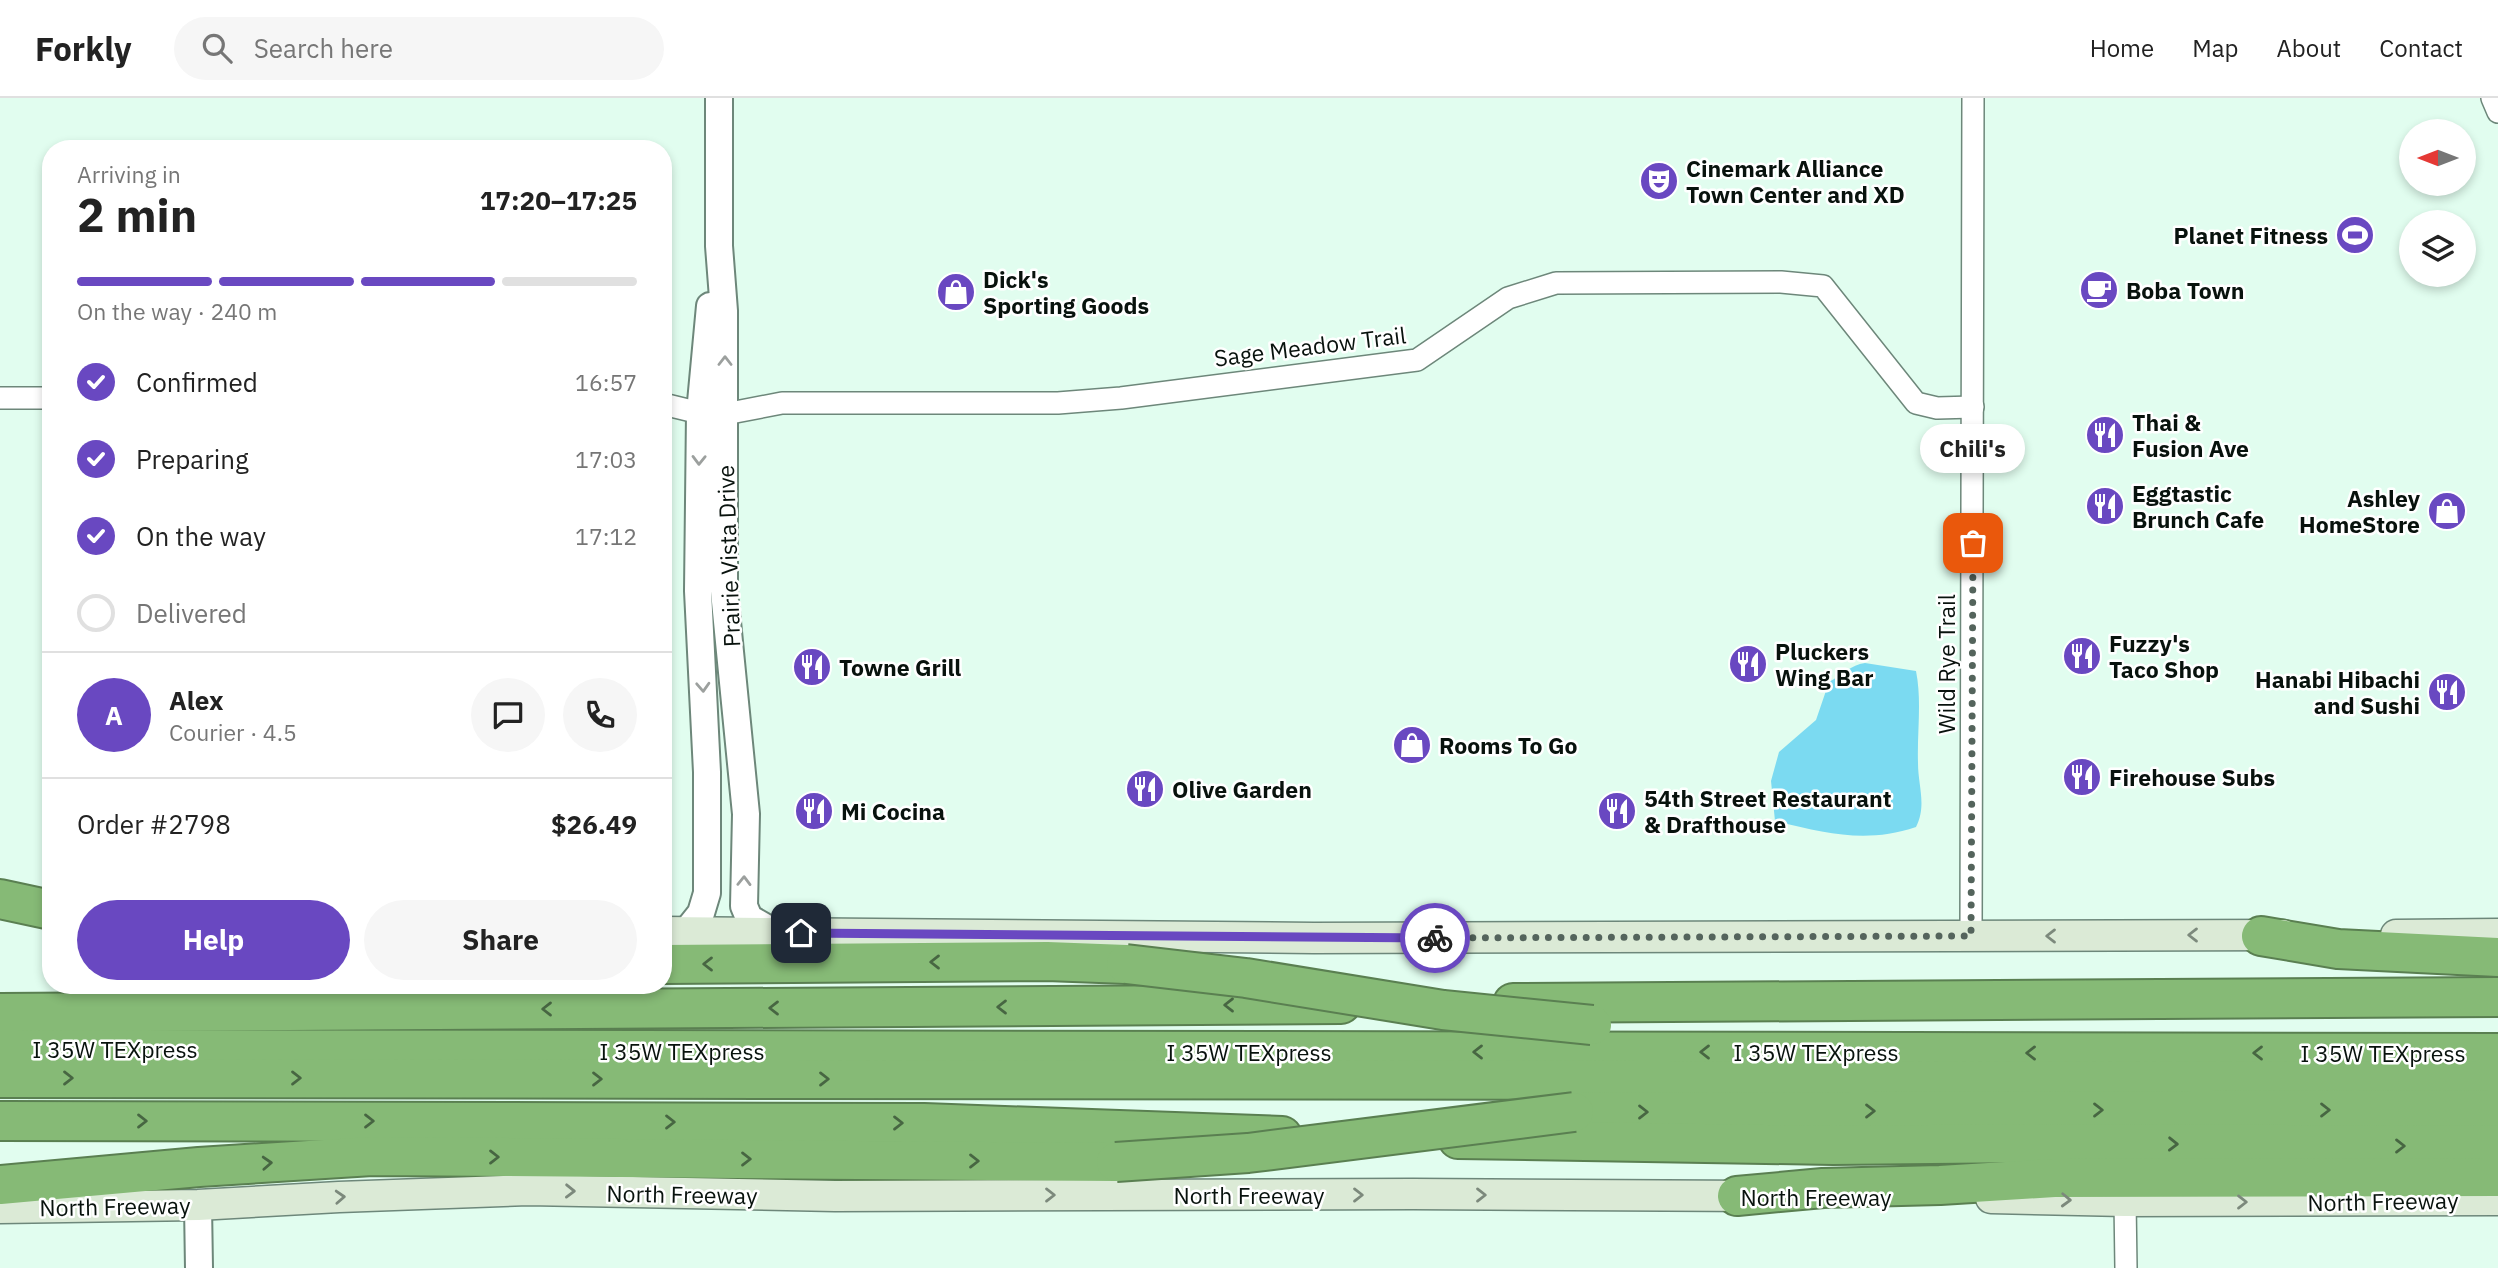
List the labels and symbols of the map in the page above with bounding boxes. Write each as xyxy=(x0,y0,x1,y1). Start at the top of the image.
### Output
north arrow xyxy=(2399,119,2476,196)
place label: Cinemark Alliance Town Center and XD xyxy=(1686,153,1905,209)
theatre icon: Cinemark Alliance Town Center and XD xyxy=(1638,160,1680,202)
sports icon: Planet Fitness xyxy=(2334,214,2376,256)
place label: Planet Fitness xyxy=(2173,220,2328,250)
place label: Dick's Sporting Goods xyxy=(983,264,1149,320)
cafe icon: Boba Town xyxy=(2078,269,2120,311)
shop icon: Dick's Sporting Goods xyxy=(935,271,977,313)
place label: Boba Town xyxy=(2126,275,2245,305)
street label: Sage Meadow Trail xyxy=(1212,319,1408,373)
one-way arrow xyxy=(717,355,733,365)
place label: Thai & Fusion Ave xyxy=(2132,407,2249,463)
restaurant icon: Thai & Fusion Ave xyxy=(2084,414,2126,456)
callout: Chili's xyxy=(1920,424,2025,473)
one-way arrow xyxy=(692,455,707,466)
street label: Prairie Vista Drive xyxy=(710,464,746,648)
place label: Eggtastic Brunch Cafe xyxy=(2132,478,2264,534)
place label: Ashley HomeStore xyxy=(2299,483,2421,539)
restaurant icon: Eggtastic Brunch Cafe xyxy=(2084,485,2126,527)
shop icon: Ashley HomeStore xyxy=(2426,490,2468,532)
pin xyxy=(1943,513,2003,573)
street label: Wild Rye Trail xyxy=(1931,594,1961,734)
place label: Fuzzy's Taco Shop xyxy=(2109,628,2219,684)
restaurant icon: Fuzzy's Taco Shop xyxy=(2061,635,2103,677)
place label: Pluckers Wing Bar xyxy=(1775,636,1874,692)
restaurant icon: Pluckers Wing Bar xyxy=(1727,643,1769,685)
restaurant icon: Towne Grill xyxy=(791,646,833,688)
place label: Towne Grill xyxy=(839,652,961,682)
place label: Hanabi Hibachi and Sushi xyxy=(2255,664,2420,720)
restaurant icon: Hanabi Hibachi and Sushi xyxy=(2426,671,2468,713)
one-way arrow xyxy=(695,682,710,693)
shop icon: Rooms To Go xyxy=(1391,724,1433,766)
place label: Rooms To Go xyxy=(1439,730,1578,760)
restaurant icon: Firehouse Subs xyxy=(2061,756,2103,798)
place label: Firehouse Subs xyxy=(2109,762,2275,792)
restaurant icon: Olive Garden xyxy=(1124,768,1166,810)
place label: Olive Garden xyxy=(1172,774,1312,804)
place label: 54th Street Restaurant & Drafthouse xyxy=(1644,783,1892,839)
restaurant icon: Mi Cocina xyxy=(793,790,835,832)
restaurant icon: 54th Street Restaurant & Drafthouse xyxy=(1596,790,1638,832)
place label: Mi Cocina xyxy=(841,796,945,826)
one-way arrow xyxy=(737,875,752,886)
pin xyxy=(771,903,831,963)
courier xyxy=(1400,903,1470,973)
one-way arrow xyxy=(2187,927,2197,943)
one-way arrow xyxy=(2045,928,2056,944)
one-way arrow xyxy=(929,954,940,970)
one-way arrow xyxy=(702,956,713,971)
one-way arrow xyxy=(1224,997,1234,1013)
one-way arrow xyxy=(996,999,1007,1014)
one-way arrow xyxy=(769,1000,779,1016)
one-way arrow xyxy=(541,1002,552,1017)
street label: I 35W TEXpress xyxy=(32,1034,198,1064)
street label: I 35W TEXpress xyxy=(599,1036,765,1066)
street label: I 35W TEXpress xyxy=(1166,1037,1332,1067)
street label: I 35W TEXpress xyxy=(1733,1037,1899,1067)
street label: I 35W TEXpress xyxy=(2300,1038,2466,1068)
one-way arrow xyxy=(1472,1044,1483,1060)
one-way arrow xyxy=(1700,1044,1710,1060)
one-way arrow xyxy=(2025,1045,2036,1061)
one-way arrow xyxy=(2253,1045,2263,1061)
one-way arrow xyxy=(63,1070,74,1086)
one-way arrow xyxy=(291,1070,301,1086)
one-way arrow xyxy=(592,1071,602,1087)
one-way arrow xyxy=(819,1071,830,1087)
one-way arrow xyxy=(2093,1102,2103,1118)
one-way arrow xyxy=(2320,1102,2331,1118)
one-way arrow xyxy=(1865,1103,1876,1119)
one-way arrow xyxy=(1638,1104,1648,1120)
one-way arrow xyxy=(137,1113,147,1129)
one-way arrow xyxy=(364,1113,375,1129)
one-way arrow xyxy=(665,1114,676,1130)
one-way arrow xyxy=(893,1115,903,1131)
one-way arrow xyxy=(2168,1136,2179,1152)
one-way arrow xyxy=(2396,1138,2406,1154)
one-way arrow xyxy=(490,1149,500,1165)
one-way arrow xyxy=(742,1151,752,1167)
one-way arrow xyxy=(969,1153,980,1169)
one-way arrow xyxy=(262,1155,273,1170)
street label: North Freeway xyxy=(606,1178,758,1210)
street label: North Freeway xyxy=(1173,1180,1325,1210)
street label: North Freeway xyxy=(1740,1182,1892,1212)
one-way arrow xyxy=(565,1183,575,1199)
street label: North Freeway xyxy=(2307,1185,2459,1217)
one-way arrow xyxy=(1045,1187,1056,1203)
one-way arrow xyxy=(1353,1187,1364,1203)
one-way arrow xyxy=(1477,1187,1487,1203)
one-way arrow xyxy=(335,1189,346,1204)
street label: North Freeway xyxy=(39,1190,191,1222)
one-way arrow xyxy=(2061,1192,2072,1207)
one-way arrow xyxy=(2237,1194,2248,1210)

